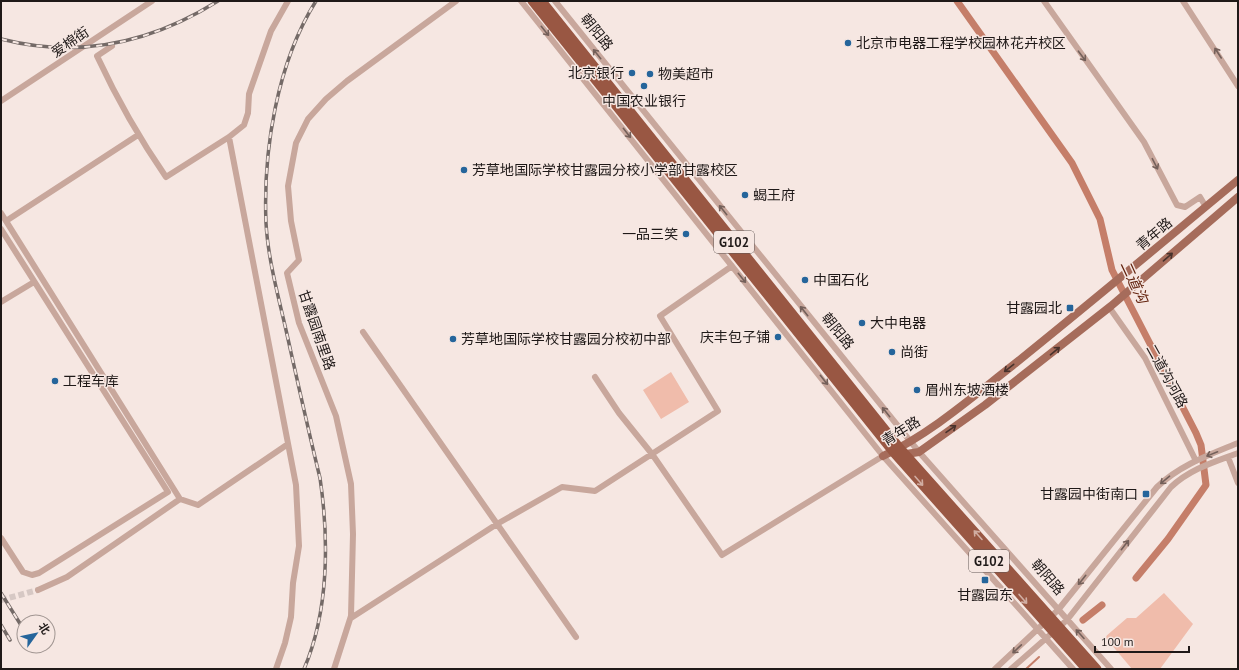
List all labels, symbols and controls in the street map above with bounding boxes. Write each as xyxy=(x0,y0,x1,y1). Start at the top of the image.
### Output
street label: 朝阳路 xyxy=(577,10,617,54)
street label: 爱棉街 xyxy=(48,23,92,61)
one-way arrow xyxy=(541,26,550,37)
place label: 北京市电器工程学校园林花卉校区 xyxy=(856,34,1066,52)
marker: 北京市电器工程学校园林花卉校区 xyxy=(843,38,853,48)
one-way arrow xyxy=(593,48,602,59)
one-way arrow xyxy=(1214,48,1222,59)
one-way arrow xyxy=(1078,51,1086,62)
place label: 北京银行 xyxy=(568,64,624,82)
place label: 物美超市 xyxy=(658,65,714,83)
marker: 北京银行 xyxy=(627,68,637,78)
marker: 物美超市 xyxy=(645,69,655,79)
marker: 中国农业银行 xyxy=(639,81,649,91)
place label: 中国农业银行 xyxy=(602,92,686,110)
one-way arrow xyxy=(623,127,631,138)
one-way arrow xyxy=(1152,158,1159,170)
place label: 芳草地国际学校甘露园分校小学部甘露校区 xyxy=(472,161,738,179)
marker: 芳草地国际学校甘露园分校小学部甘露校区 xyxy=(459,165,469,175)
place label: 蝎王府 xyxy=(753,186,795,204)
marker: 蝎王府 xyxy=(740,190,750,200)
one-way arrow xyxy=(718,204,727,215)
street label: 青年路 xyxy=(1132,214,1176,254)
place label: 一品三笑 xyxy=(622,225,678,243)
marker: 一品三笑 xyxy=(681,229,691,239)
road number: G102 xyxy=(714,231,754,253)
one-way arrow xyxy=(1163,253,1173,262)
water label: 二道沟 xyxy=(1116,257,1153,308)
place label: 中国石化 xyxy=(813,271,869,289)
one-way arrow xyxy=(738,273,747,284)
marker: 中国石化 xyxy=(800,275,810,285)
street label: 甘露园南里路 xyxy=(295,287,339,373)
place label: 甘露园北 xyxy=(1006,299,1062,317)
marker: 甘露园北 xyxy=(1065,303,1075,313)
one-way arrow xyxy=(800,306,809,316)
street label: 朝阳路 xyxy=(818,309,858,353)
place label: 大中电器 xyxy=(870,314,926,332)
marker: 大中电器 xyxy=(857,318,867,328)
place label: 庆丰包子铺 xyxy=(700,328,770,346)
place label: 芳草地国际学校甘露园分校初中部 xyxy=(461,330,671,348)
marker: 庆丰包子铺 xyxy=(773,332,783,342)
marker: 芳草地国际学校甘露园分校初中部 xyxy=(448,334,458,344)
street label: 二道沟河路 xyxy=(1142,341,1192,411)
place label: 尚街 xyxy=(900,343,928,361)
marker: 尚街 xyxy=(887,347,897,357)
one-way arrow xyxy=(1050,347,1060,356)
one-way arrow xyxy=(1004,364,1015,372)
place label: 工程车库 xyxy=(63,372,119,390)
one-way arrow xyxy=(819,374,828,385)
marker: 工程车库 xyxy=(50,376,60,386)
place label: 眉州东坡酒楼 xyxy=(925,381,1009,399)
marker: 眉州东坡酒楼 xyxy=(912,385,922,395)
one-way arrow xyxy=(882,406,891,417)
street label: 青年路 xyxy=(878,412,924,450)
one-way arrow xyxy=(945,425,956,433)
one-way arrow xyxy=(1206,451,1218,458)
one-way arrow xyxy=(914,475,923,486)
one-way arrow xyxy=(1160,476,1171,485)
place label: 甘露园中街南口 xyxy=(1040,485,1138,503)
marker: 甘露园中街南口 xyxy=(1141,489,1151,499)
one-way arrow xyxy=(973,530,982,540)
one-way arrow xyxy=(1121,540,1130,551)
road number: G102 xyxy=(969,550,1009,572)
street label: 朝阳路 xyxy=(1027,555,1069,599)
one-way arrow xyxy=(1078,574,1087,585)
marker: 甘露园东 xyxy=(980,575,990,585)
place label: 甘露园东 xyxy=(957,586,1013,604)
one-way arrow xyxy=(1019,594,1028,604)
north arrow xyxy=(16,614,56,654)
text: 北 xyxy=(36,620,53,637)
scale bar xyxy=(1095,628,1189,654)
one-way arrow xyxy=(1075,629,1084,639)
text: 100 m xyxy=(1101,634,1134,649)
one-way arrow xyxy=(1011,645,1022,654)

